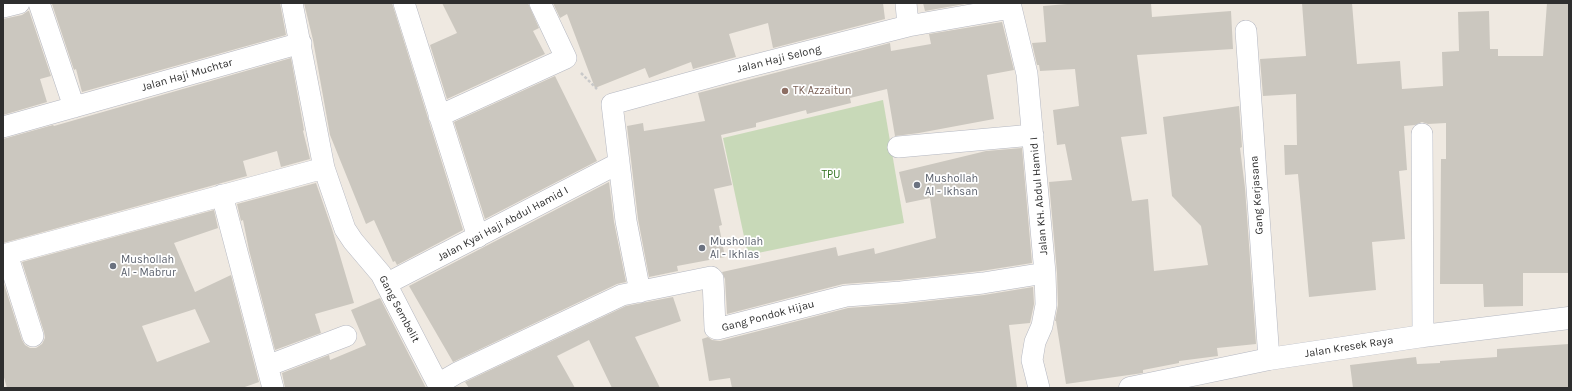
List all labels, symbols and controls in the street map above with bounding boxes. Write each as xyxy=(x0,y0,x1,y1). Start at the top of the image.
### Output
street label: Jalan Haji Selong xyxy=(736,42,822,76)
street label: Jalan Haji Muchtar xyxy=(140,56,234,94)
place label: TK Azzaitun xyxy=(793,84,851,98)
marker: TK Azzaitun xyxy=(780,86,790,96)
street label: Jalan KH. Abdul Hamid I xyxy=(1027,136,1051,256)
street label: Gang Kerjasana xyxy=(1248,155,1266,235)
park label: TPU xyxy=(822,168,840,182)
place label: Mushollah Al - Ikhsan xyxy=(925,172,978,198)
marker: Mushollah Al - Ikhsan xyxy=(912,180,922,190)
street label: Jalan Kyai Haji Abdul Hamid I xyxy=(435,184,571,264)
place label: Mushollah Al - Ikhlas xyxy=(710,235,763,261)
marker: Mushollah Al - Ikhlas xyxy=(697,243,707,253)
place label: Mushollah Al - Mabrur xyxy=(121,253,176,279)
marker: Mushollah Al - Mabrur xyxy=(108,261,118,271)
street label: Gang Sembelit xyxy=(376,273,422,345)
street label: Gang Pondok Hijau xyxy=(720,297,816,335)
street label: Jalan Kresek Raya xyxy=(1304,333,1394,361)

